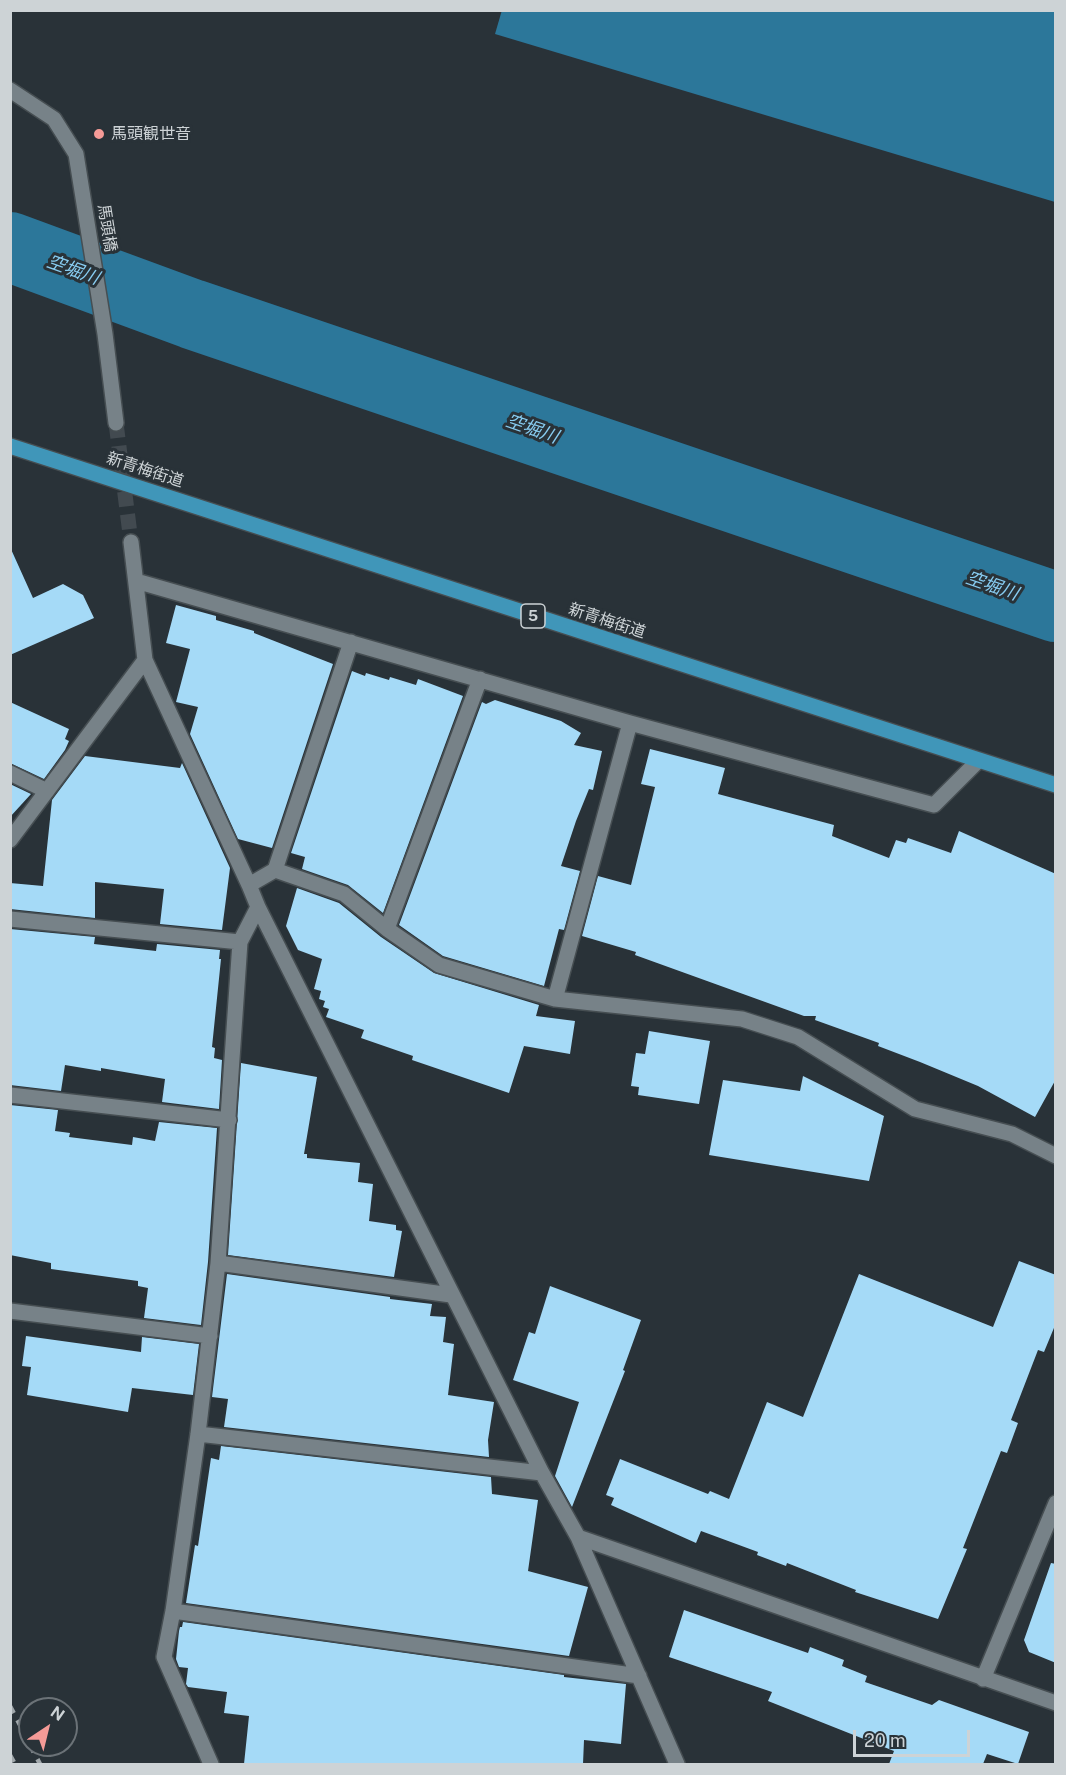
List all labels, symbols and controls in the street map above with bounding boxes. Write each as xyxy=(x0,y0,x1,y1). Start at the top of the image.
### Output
place label: 馬頭観世音 xyxy=(111,124,191,144)
marker: 馬頭観世音 xyxy=(92,127,106,141)
street label: 馬頭橋 xyxy=(94,203,120,253)
water label: 空堀川 xyxy=(44,251,102,289)
water label: 空堀川 xyxy=(503,410,561,448)
street label: 新青梅街道 xyxy=(104,449,186,491)
water label: 空堀川 xyxy=(963,567,1021,605)
street label: 新青梅街道 xyxy=(566,600,648,642)
road number: 5 xyxy=(521,604,545,628)
north arrow xyxy=(18,1697,78,1757)
text: N xyxy=(47,1702,68,1725)
scale bar xyxy=(856,1718,973,1756)
text: 20 m xyxy=(864,1730,906,1751)

